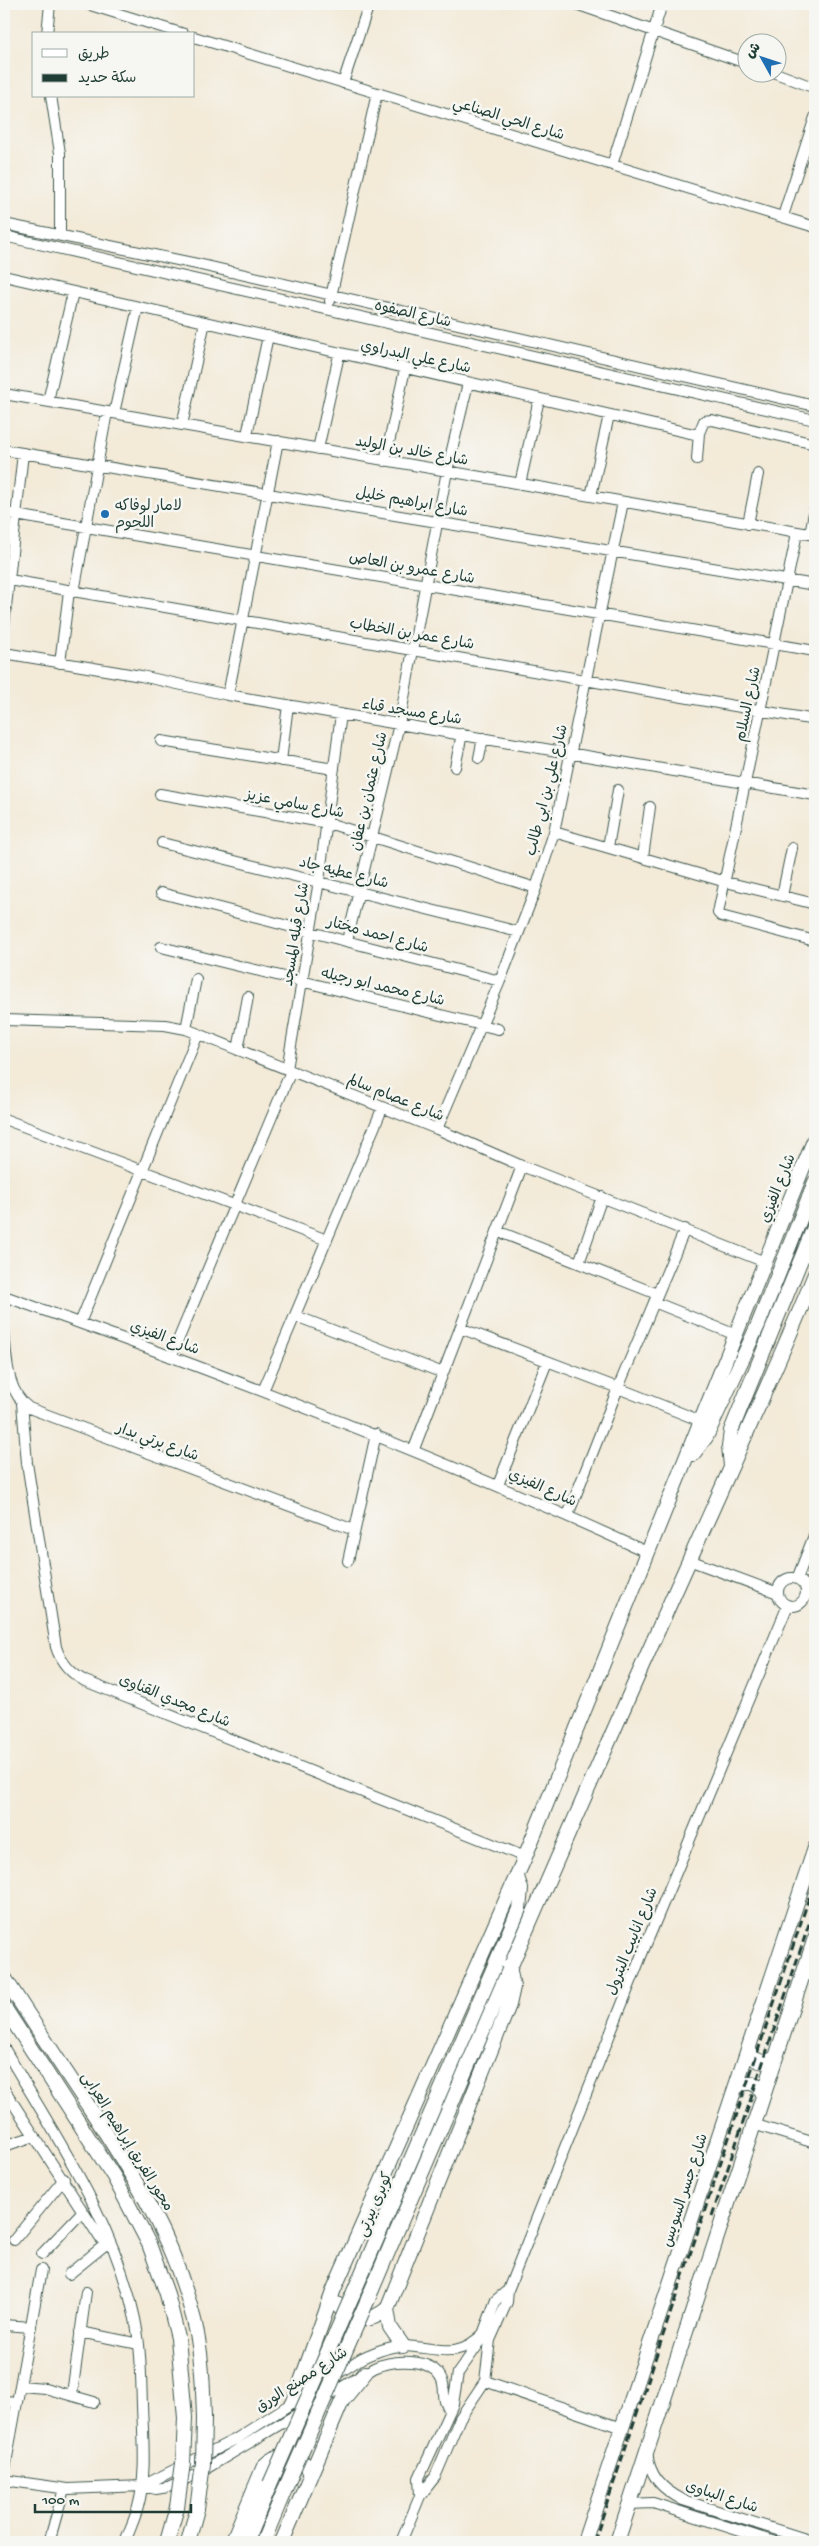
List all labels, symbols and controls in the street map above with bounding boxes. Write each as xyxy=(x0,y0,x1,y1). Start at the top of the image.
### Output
legend xyxy=(32,32,195,98)
north arrow xyxy=(736,32,786,82)
text: ش xyxy=(742,40,765,63)
text: طريق xyxy=(78,46,110,64)
text: سكة حديد xyxy=(78,70,136,88)
street label: شارع الحي الصناعي xyxy=(450,94,566,147)
street label: شارع الصفوه xyxy=(372,297,453,333)
street label: شارع علي البدراوي xyxy=(358,337,472,380)
street label: شارع خالد بن الوليد xyxy=(354,433,470,471)
street label: شارع ابراهيم خليل xyxy=(354,484,469,523)
place label: لامار لوفاكه اللحوم xyxy=(115,498,182,534)
marker: لامار لوفاكه اللحوم xyxy=(99,508,111,520)
street label: شارع عمرو بن العاص xyxy=(347,549,476,589)
street label: شارع عمر بن الخطاب xyxy=(348,615,475,655)
street label: شارع السلام xyxy=(732,665,766,744)
street label: شارع مسجد قباء xyxy=(360,696,463,730)
street label: شارع علي بن ابي طالب xyxy=(523,723,575,859)
street label: شارع عثمان بن عفان xyxy=(347,730,392,853)
street label: شارع سامي عزيز xyxy=(241,786,346,825)
street label: شارع عطيه جاد xyxy=(297,854,390,894)
street label: شارع قبله المسجد xyxy=(280,881,314,987)
street label: شارع احمد مختار xyxy=(324,914,430,958)
street label: شارع محمد ابو رجيله xyxy=(319,965,446,1011)
street label: شارع عصام سالم xyxy=(344,1071,446,1126)
street label: شارع الفيزي xyxy=(757,1152,801,1226)
street label: شارع الفيزي xyxy=(127,1318,201,1360)
street label: شارع برتي بدار xyxy=(112,1419,201,1468)
street label: شارع الفيزي xyxy=(505,1466,579,1512)
street label: شارع مجدي القناوى xyxy=(116,1671,233,1732)
street label: شارع انابيب البترول xyxy=(603,1885,663,1998)
street label: محور الفريق إبراهيم العرابى xyxy=(75,2069,176,2215)
street label: شارع جسر السويس xyxy=(659,2132,713,2250)
street label: كوبرى بيرتى xyxy=(354,2170,397,2240)
street label: شارع مصنع الورق xyxy=(253,2344,352,2417)
street label: شارع البباوى xyxy=(683,2478,760,2518)
scale bar xyxy=(35,2481,191,2513)
text: 100 m xyxy=(41,2492,80,2510)

